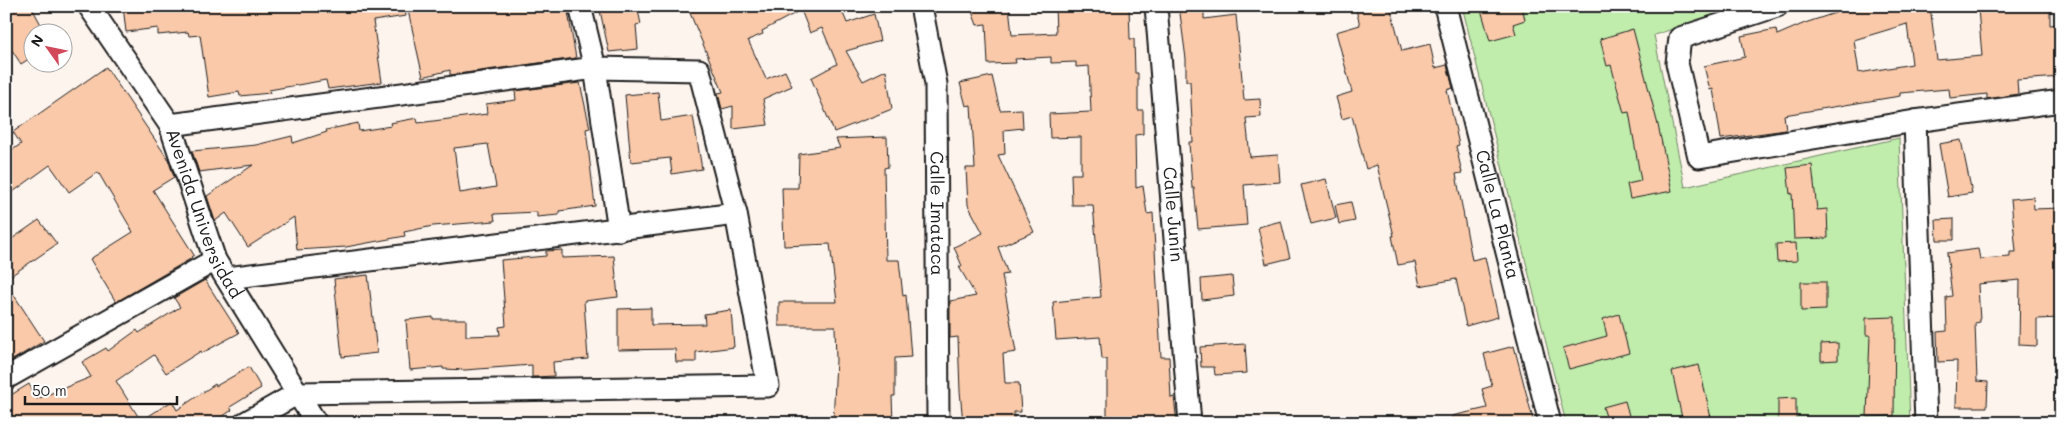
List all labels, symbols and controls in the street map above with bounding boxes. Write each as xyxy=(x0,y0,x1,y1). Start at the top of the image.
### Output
north arrow xyxy=(22,22,72,72)
text: N xyxy=(26,31,48,50)
street label: Avenida Universidad xyxy=(161,125,249,302)
street label: Calle La Planta xyxy=(1471,147,1526,281)
street label: Calle Imataca xyxy=(925,151,950,276)
street label: Calle Junín xyxy=(1158,166,1190,263)
scale bar xyxy=(25,374,178,406)
text: 50 m xyxy=(32,380,67,400)

